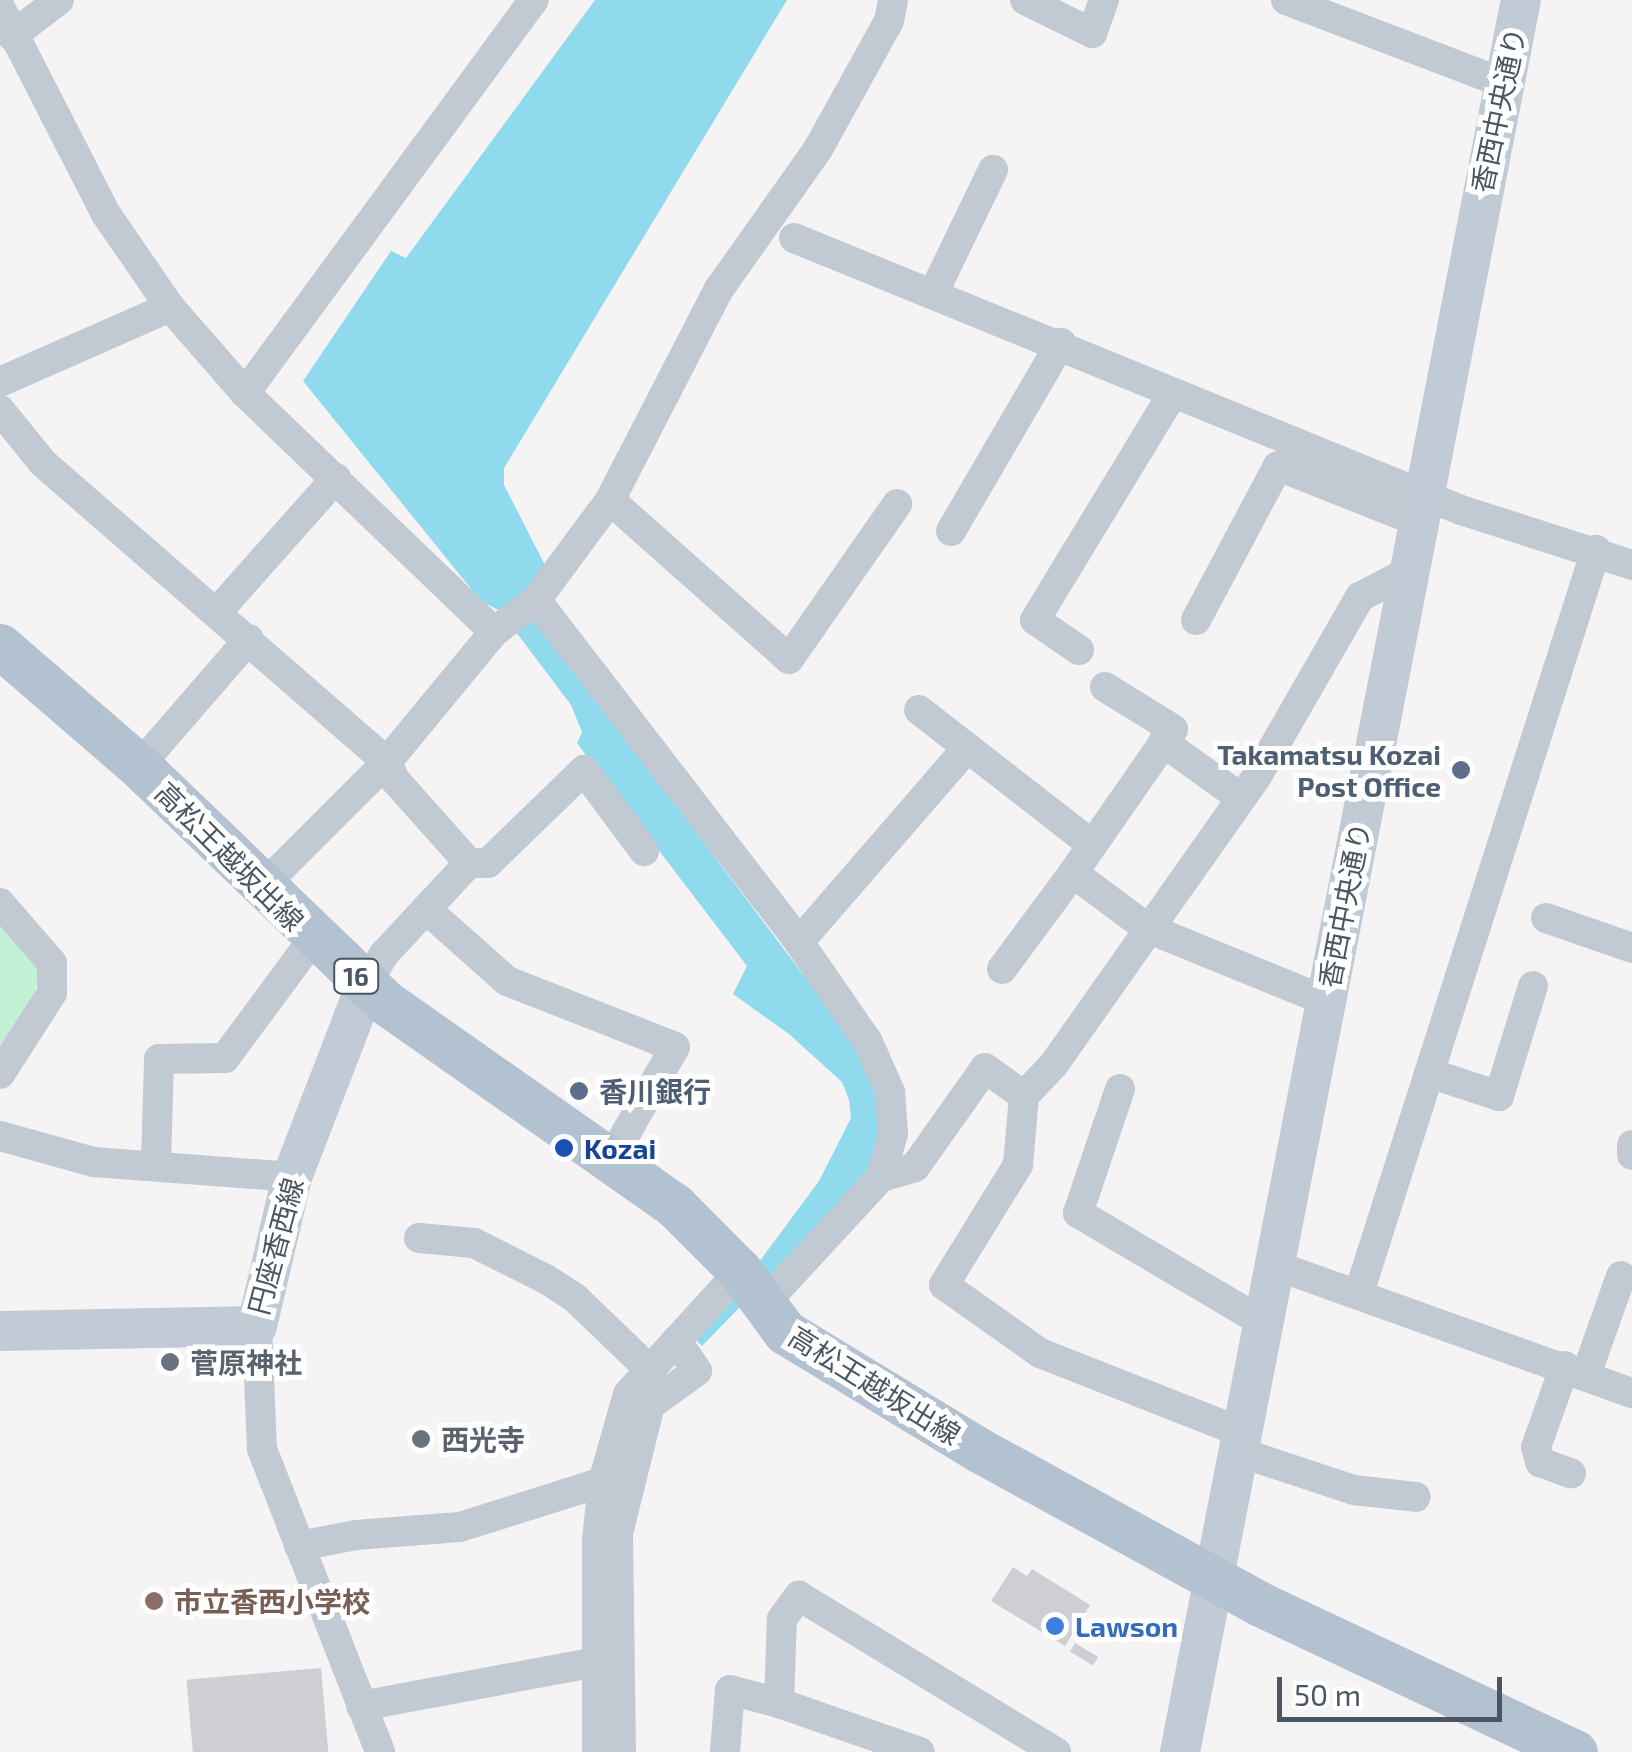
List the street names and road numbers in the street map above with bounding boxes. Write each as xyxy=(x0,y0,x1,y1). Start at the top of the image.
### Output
street label: 香西中央通り xyxy=(1464,24,1532,196)
street label: 高松王越坂出線 xyxy=(149,775,311,937)
street label: 香西中央通り xyxy=(1311,819,1377,991)
road number: 16 xyxy=(331,956,381,996)
street label: 円座香西線 xyxy=(241,1174,309,1318)
street label: 高松王越坂出線 xyxy=(783,1319,967,1451)

